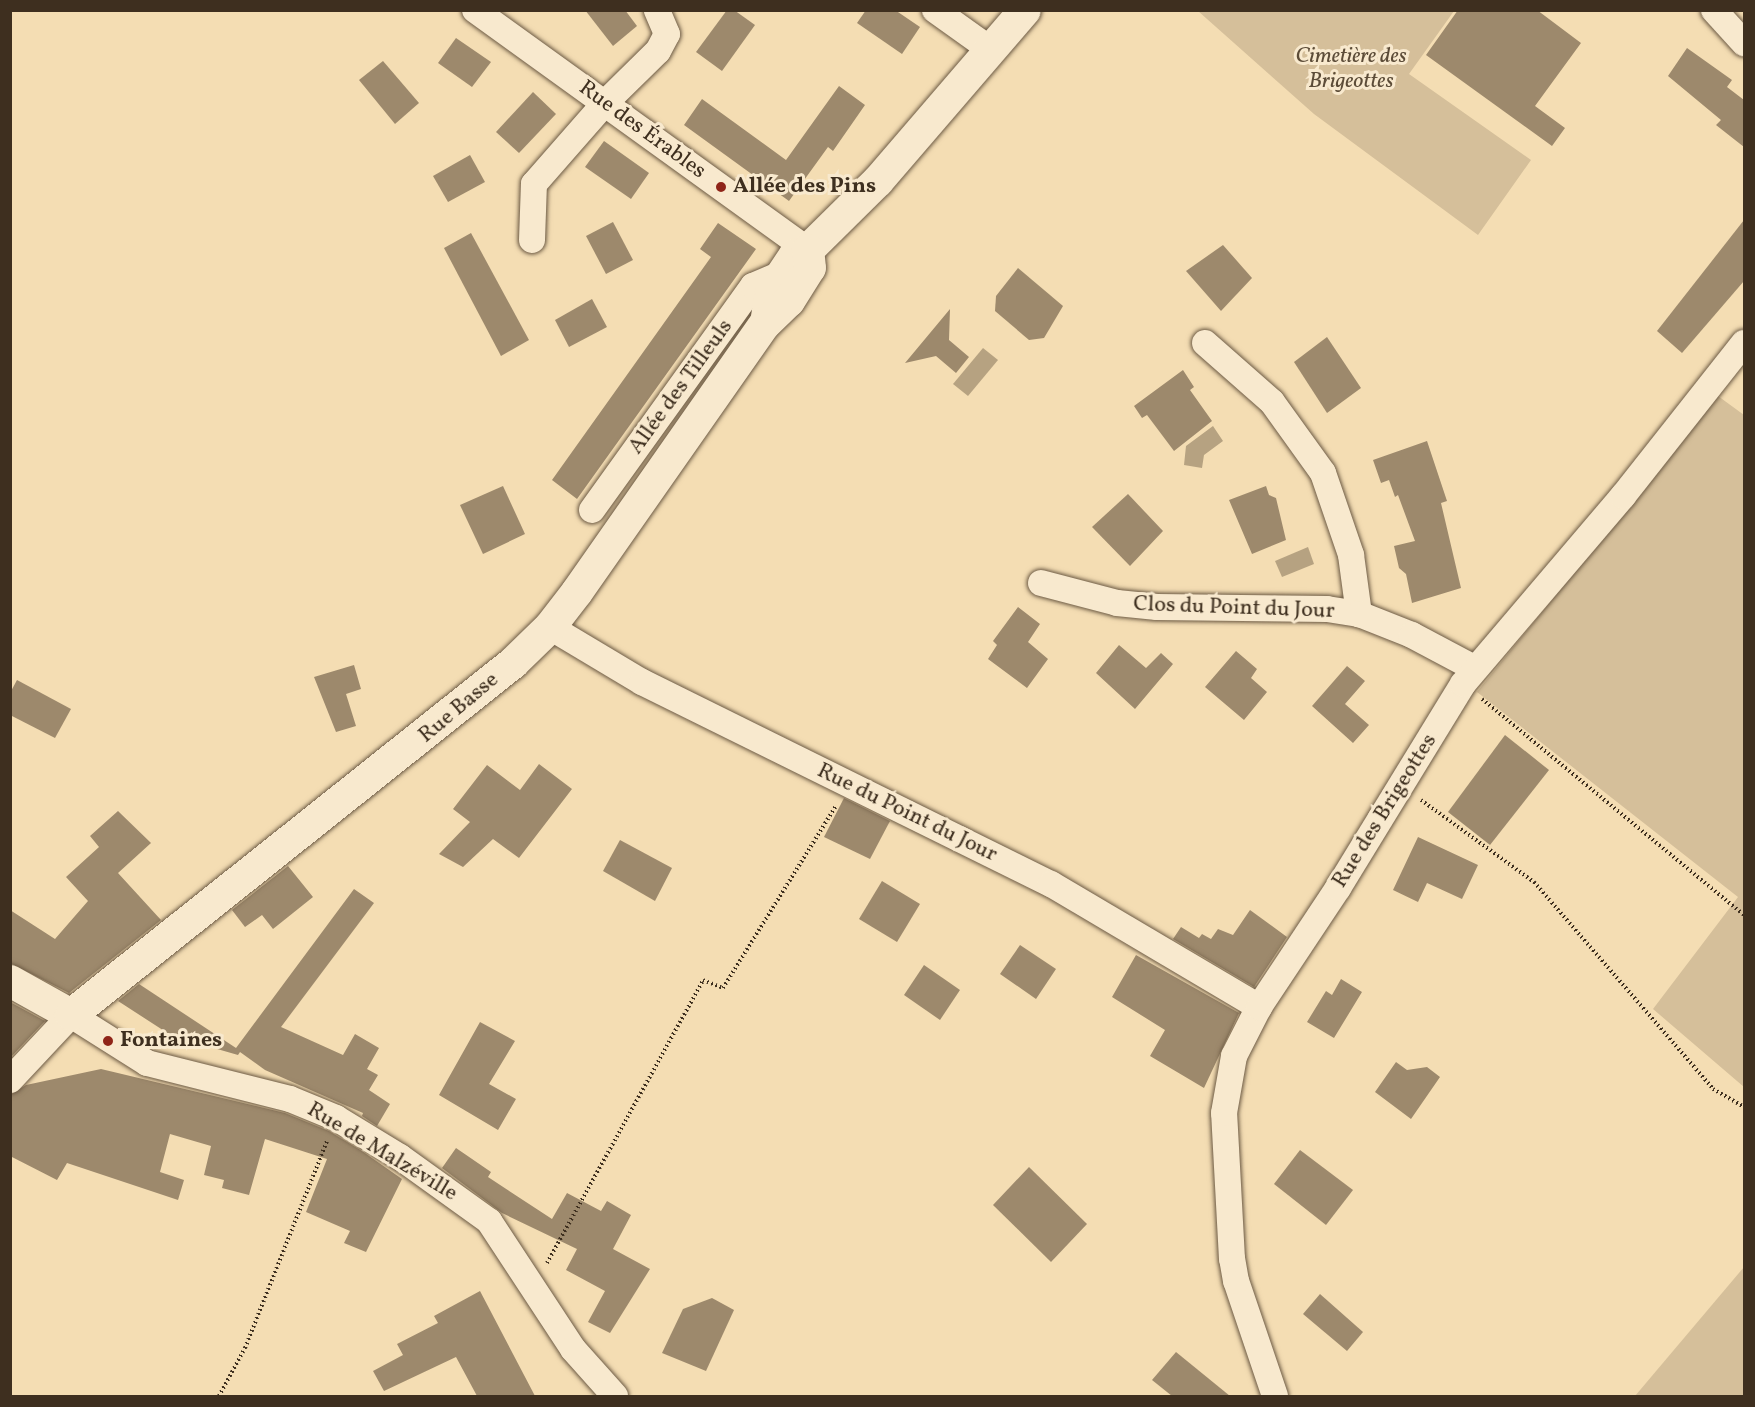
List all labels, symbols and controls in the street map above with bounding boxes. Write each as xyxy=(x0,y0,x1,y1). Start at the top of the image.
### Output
park label: Cimetière des Brigeottes xyxy=(1295,43,1407,94)
street label: Rue des Érables xyxy=(573,75,711,185)
place label: Allée des Pins xyxy=(733,174,876,200)
marker: Allée des Pins xyxy=(714,180,728,194)
street label: Allée des Tilleuls xyxy=(623,314,739,460)
street label: Clos du Point du Jour xyxy=(1133,591,1335,625)
street label: Rue Basse xyxy=(414,667,504,749)
street label: Rue des Brigeottes xyxy=(1327,729,1443,893)
street label: Rue du Point du Jour xyxy=(813,758,1001,868)
place label: Fontaines xyxy=(120,1028,222,1054)
marker: Fontaines xyxy=(101,1034,115,1048)
street label: Rue de Malzéville xyxy=(302,1097,462,1207)

